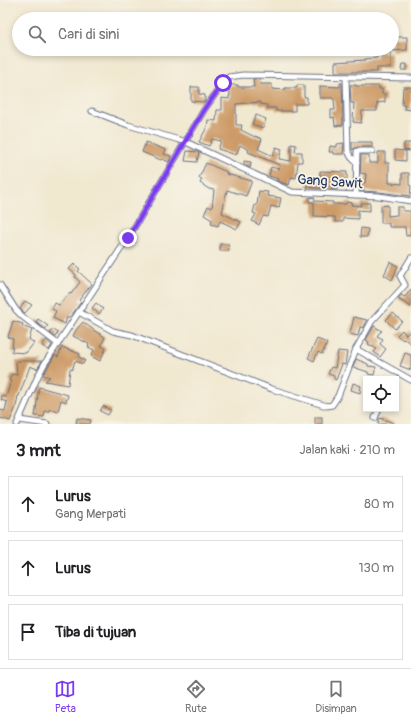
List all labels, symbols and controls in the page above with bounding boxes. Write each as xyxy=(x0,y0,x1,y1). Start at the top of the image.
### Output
search box xyxy=(12,12,399,56)
icon: search xyxy=(26,23,48,45)
text: Cari di sini xyxy=(58,25,119,44)
route start xyxy=(214,74,232,92)
street label: Gang Sawit xyxy=(297,171,364,192)
route end xyxy=(119,229,137,247)
map controls xyxy=(363,376,399,412)
button: locate xyxy=(363,376,399,412)
text: 3 mnt xyxy=(16,440,61,461)
text: Jalan kaki · 210 m xyxy=(299,442,395,458)
text: Lurus xyxy=(55,487,91,506)
icon: ahead xyxy=(17,493,39,515)
text: 80 m xyxy=(364,496,394,512)
text: Gang Merpati xyxy=(55,506,126,522)
icon: ahead xyxy=(17,557,39,579)
text: Lurus xyxy=(55,559,91,578)
text: 130 m xyxy=(358,560,394,576)
icon: arrive xyxy=(17,621,39,643)
text: Tiba di tujuan xyxy=(55,623,136,642)
tab: Peta xyxy=(54,678,76,715)
tab: Rute xyxy=(185,678,207,715)
tab: Disimpan xyxy=(315,678,357,715)

